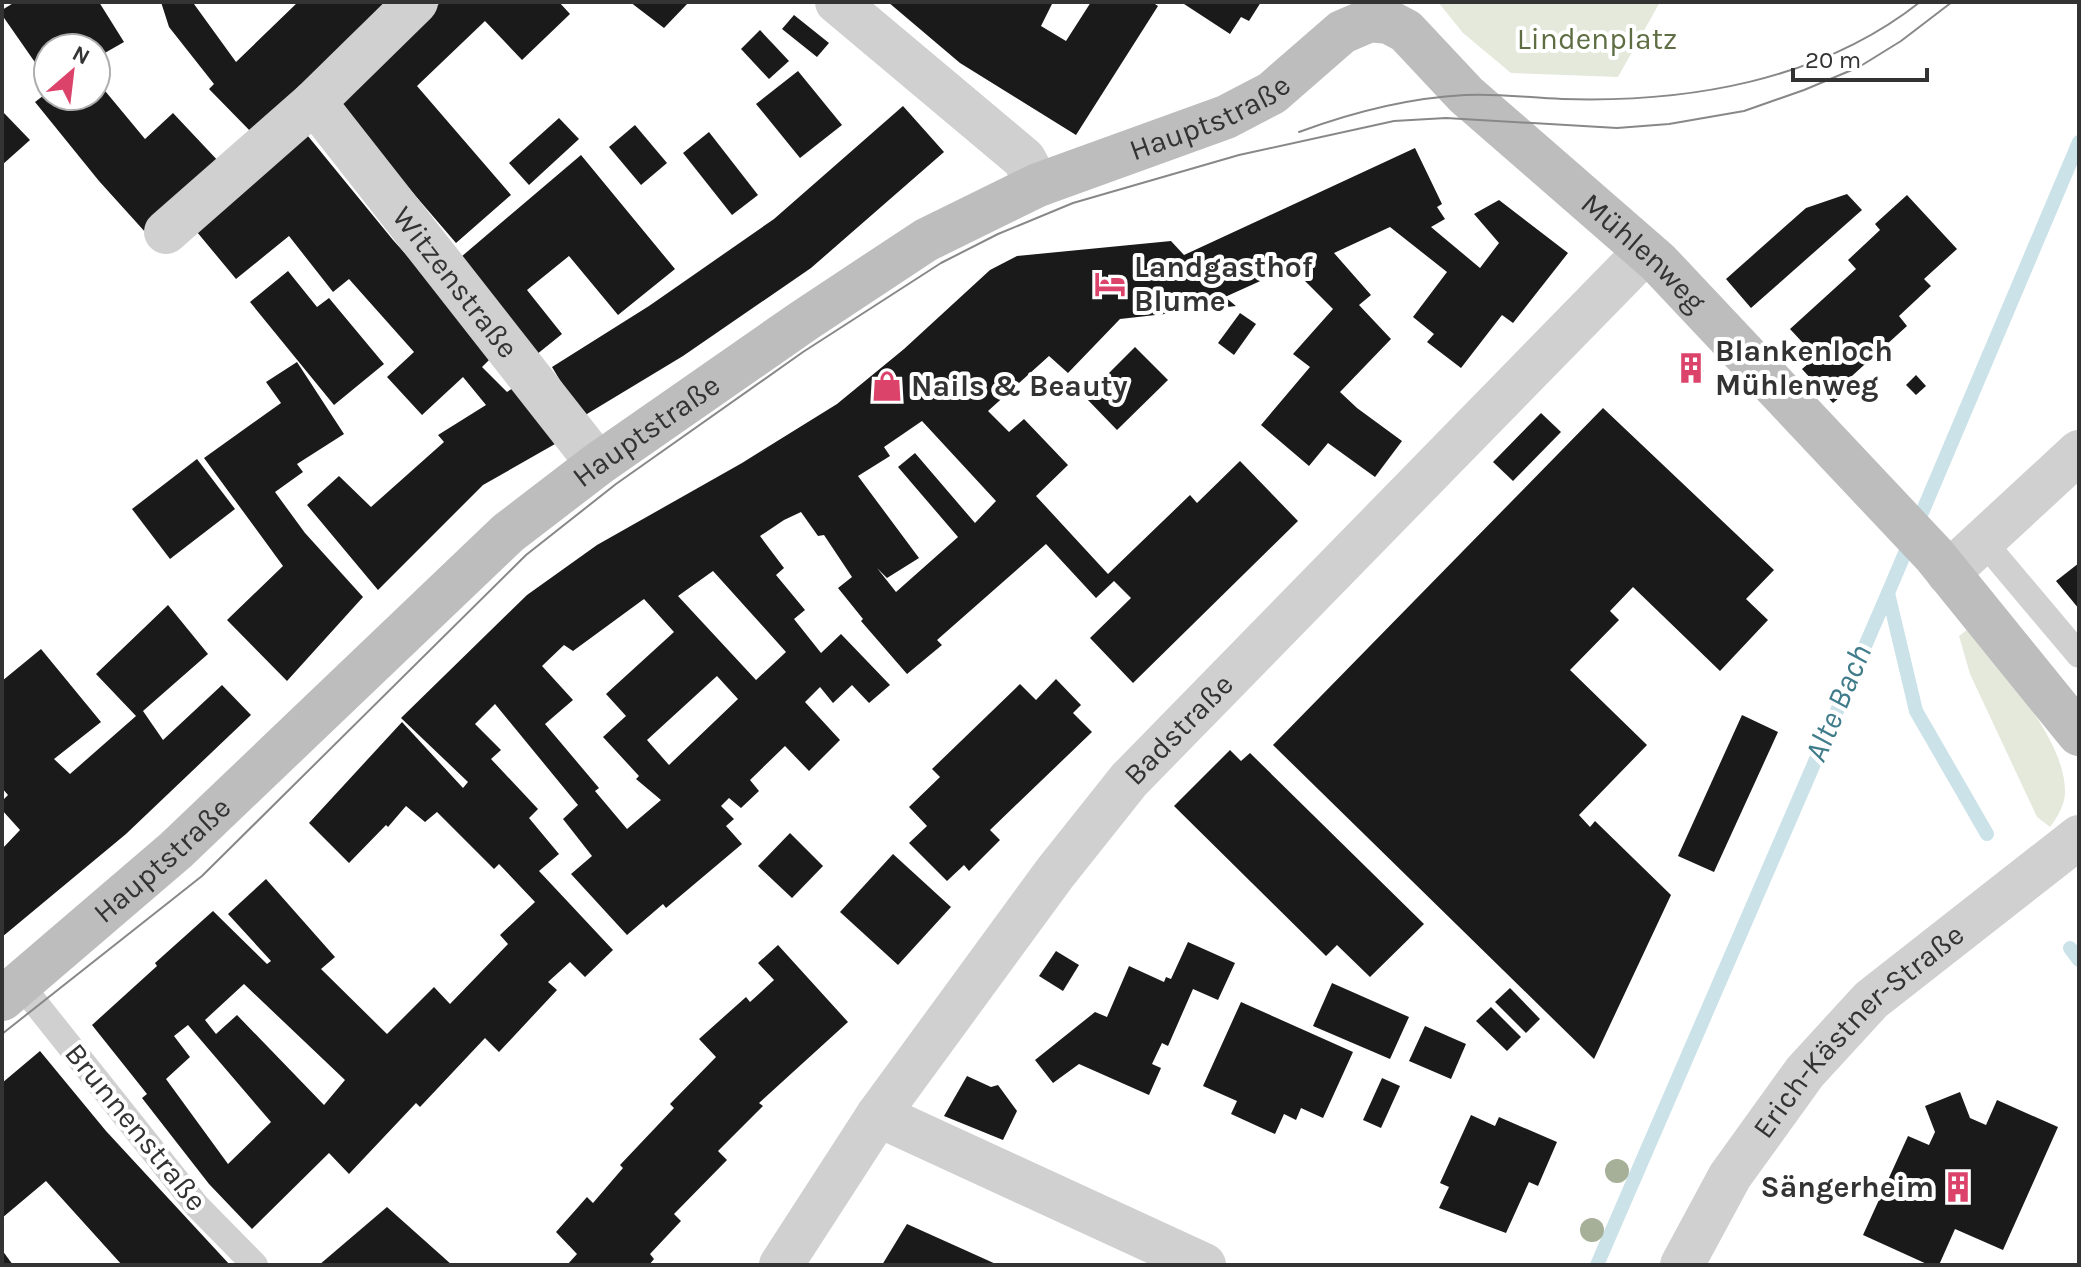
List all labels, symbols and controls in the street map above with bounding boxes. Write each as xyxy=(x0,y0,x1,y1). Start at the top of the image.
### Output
park label: Lindenplatz xyxy=(1517,21,1677,57)
north arrow xyxy=(32,32,112,112)
scale bar xyxy=(1793,32,1927,82)
text: N xyxy=(68,40,94,70)
text: 20 m xyxy=(1805,46,1861,74)
street label: Hauptstraße xyxy=(1125,67,1298,168)
street label: Mühlenweg xyxy=(1574,185,1713,319)
street label: Witzenstraße xyxy=(385,199,526,365)
place label: Landgasthof Blume xyxy=(1134,249,1314,319)
hotel icon: Landgasthof Blume xyxy=(1093,267,1127,301)
place label: Blankenloch Mühlenweg xyxy=(1715,333,1893,403)
building icon: Blankenloch Mühlenweg xyxy=(1674,351,1708,385)
street label: Hauptstraße xyxy=(565,367,727,495)
place label: Nails & Beauty xyxy=(911,368,1128,404)
shop icon: Nails & Beauty xyxy=(870,369,904,403)
water label: Alte Bach xyxy=(1797,639,1879,767)
street label: Badstraße xyxy=(1116,666,1241,793)
street label: Hauptstraße xyxy=(86,789,238,931)
street label: Erich-Kästner-Straße xyxy=(1745,916,1971,1145)
street label: Brunnenstraße xyxy=(57,1036,215,1218)
place label: Sängerheim xyxy=(1761,1169,1934,1205)
building icon: Sängerheim xyxy=(1941,1170,1975,1204)

